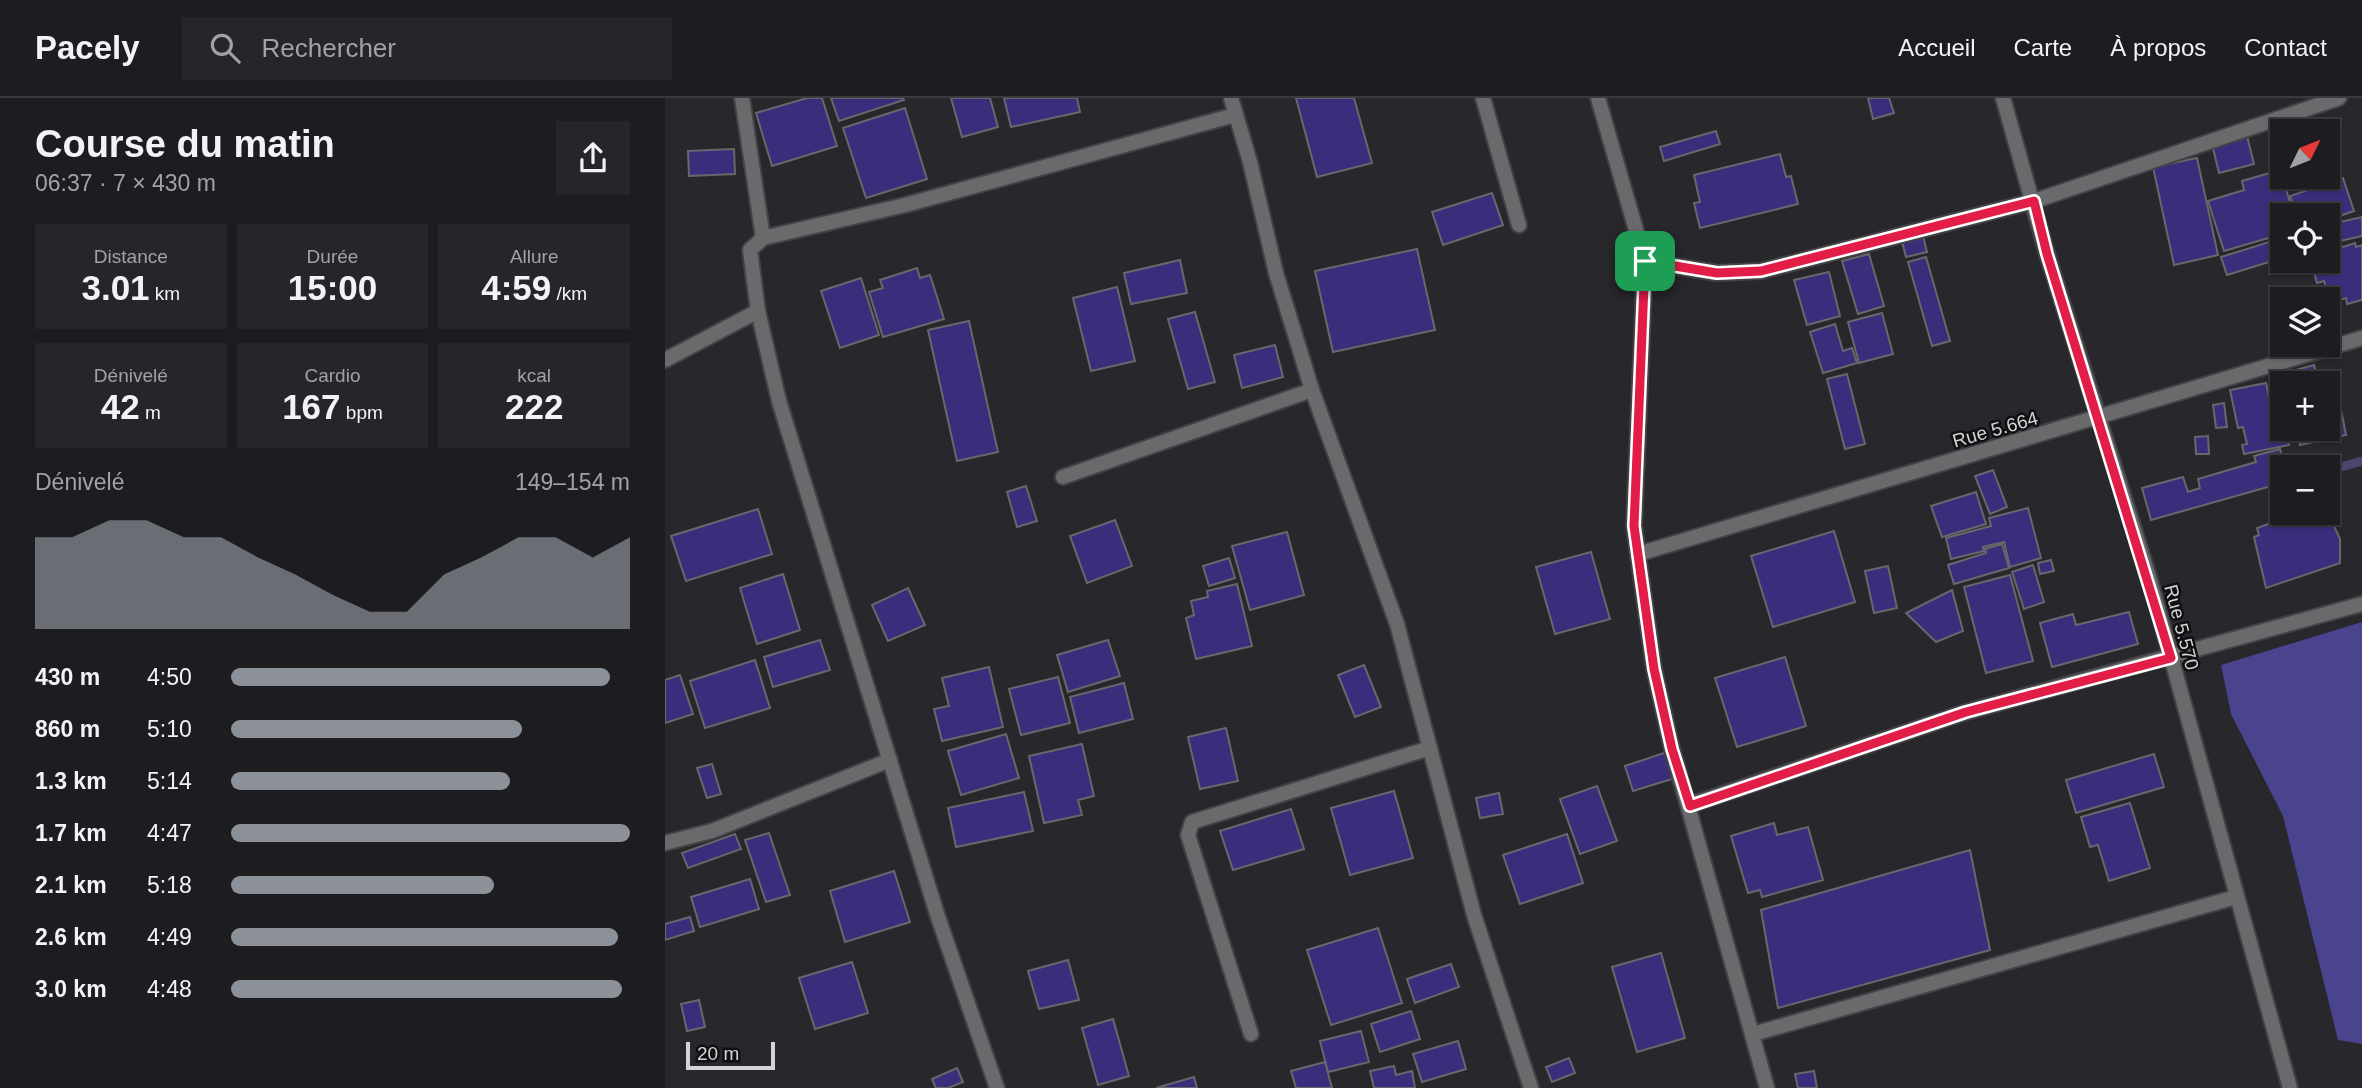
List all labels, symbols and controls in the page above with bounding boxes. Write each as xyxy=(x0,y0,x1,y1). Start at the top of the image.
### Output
search box xyxy=(182,17,672,80)
text: Pacely xyxy=(35,29,140,66)
icon: search xyxy=(206,29,244,67)
text: Rechercher xyxy=(262,33,396,63)
text: Accueil xyxy=(1898,34,1976,61)
text: Carte xyxy=(2014,34,2072,61)
text: À propos xyxy=(2110,34,2206,61)
text: Contact xyxy=(2244,34,2327,61)
north arrow xyxy=(2270,119,2340,189)
map controls xyxy=(2270,119,2340,525)
button: share xyxy=(556,121,630,195)
text: Course du matin xyxy=(35,123,335,165)
text: 06:37 · 7 × 430 m xyxy=(35,170,216,196)
button: locate xyxy=(2270,203,2340,273)
pin xyxy=(1615,231,1675,291)
icon: arrive xyxy=(1626,242,1664,280)
text: Distance xyxy=(94,246,168,267)
text: Durée xyxy=(307,246,358,267)
text: Allure xyxy=(510,246,558,267)
text: 3.01 xyxy=(81,268,150,307)
text: 15:00 xyxy=(288,268,377,307)
text: 4:59 xyxy=(481,268,551,307)
text: km xyxy=(150,283,180,304)
text: /km xyxy=(551,283,587,304)
button: layers xyxy=(2270,287,2340,357)
text: Dénivelé xyxy=(94,365,168,386)
text: Cardio xyxy=(305,365,360,386)
text: kcal xyxy=(517,365,551,386)
button: + xyxy=(2270,371,2340,441)
text: 42 xyxy=(101,387,140,426)
text: 167 xyxy=(282,387,341,426)
text: 222 xyxy=(505,387,563,426)
text: m xyxy=(140,402,161,423)
text: bpm xyxy=(341,402,383,423)
street label: Rue 5.664 xyxy=(1950,407,2041,452)
button: − xyxy=(2270,455,2340,525)
text: Dénivelé xyxy=(35,469,125,495)
text: 149–154 m xyxy=(515,469,630,495)
street label: Rue 5.570 xyxy=(2160,582,2203,672)
text: 430 m xyxy=(35,664,100,690)
text: 4:50 xyxy=(147,664,192,690)
text: 860 m xyxy=(35,716,100,742)
text: 5:10 xyxy=(147,716,192,742)
text: 1.3 km xyxy=(35,768,107,794)
text: 5:14 xyxy=(147,768,192,794)
text: 1.7 km xyxy=(35,820,107,846)
text: 4:47 xyxy=(147,820,192,846)
text: 2.1 km xyxy=(35,872,107,898)
text: 5:18 xyxy=(147,872,192,898)
text: 2.6 km xyxy=(35,924,107,950)
text: 4:49 xyxy=(147,924,192,950)
text: 3.0 km xyxy=(35,976,107,1002)
text: 4:48 xyxy=(147,976,192,1002)
scale bar xyxy=(686,1039,775,1071)
text: 20 m xyxy=(697,1043,739,1064)

